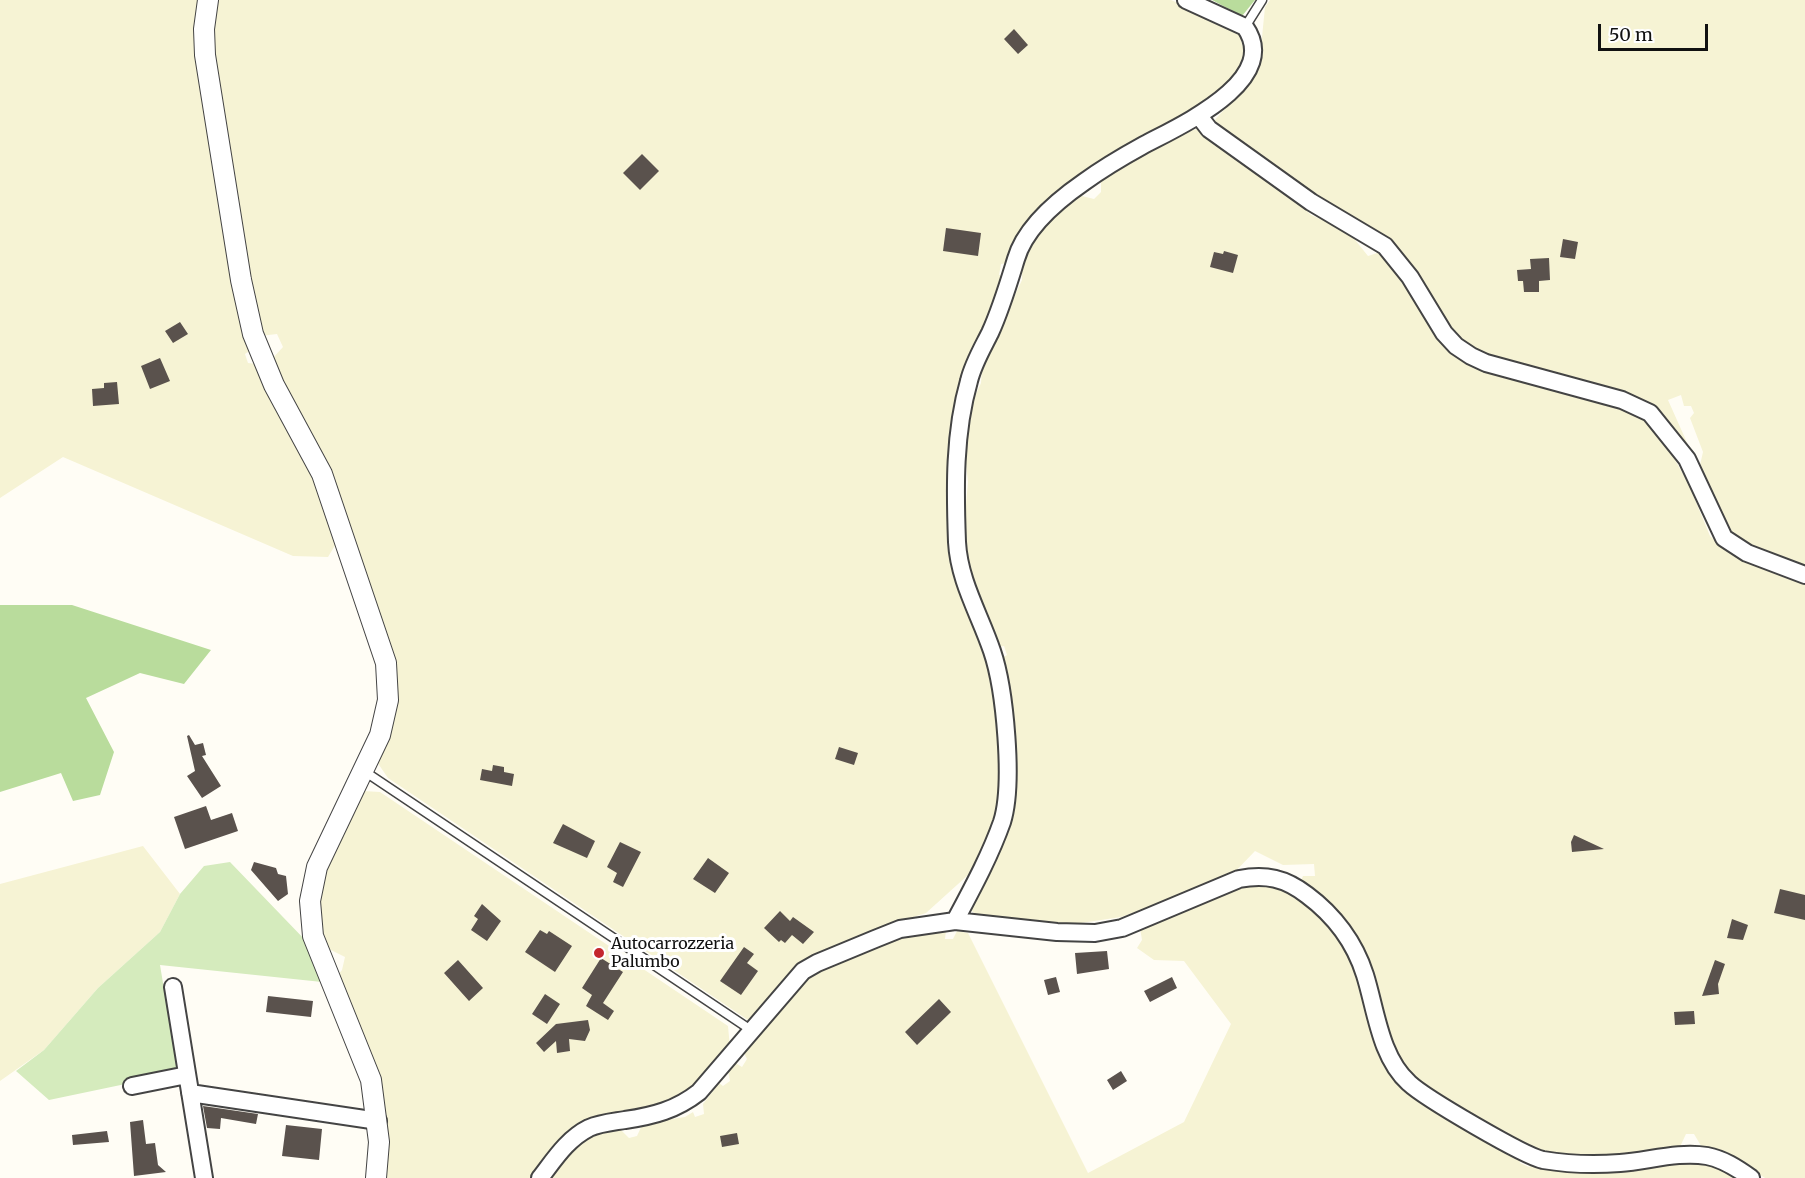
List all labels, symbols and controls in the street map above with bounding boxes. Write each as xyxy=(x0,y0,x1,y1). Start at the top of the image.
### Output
scale bar xyxy=(1601,12,1710,50)
text: 50 m xyxy=(1609,23,1653,46)
place label: Autocarrozzeria Palumbo xyxy=(611,934,734,972)
marker: Autocarrozzeria Palumbo xyxy=(592,946,606,960)

